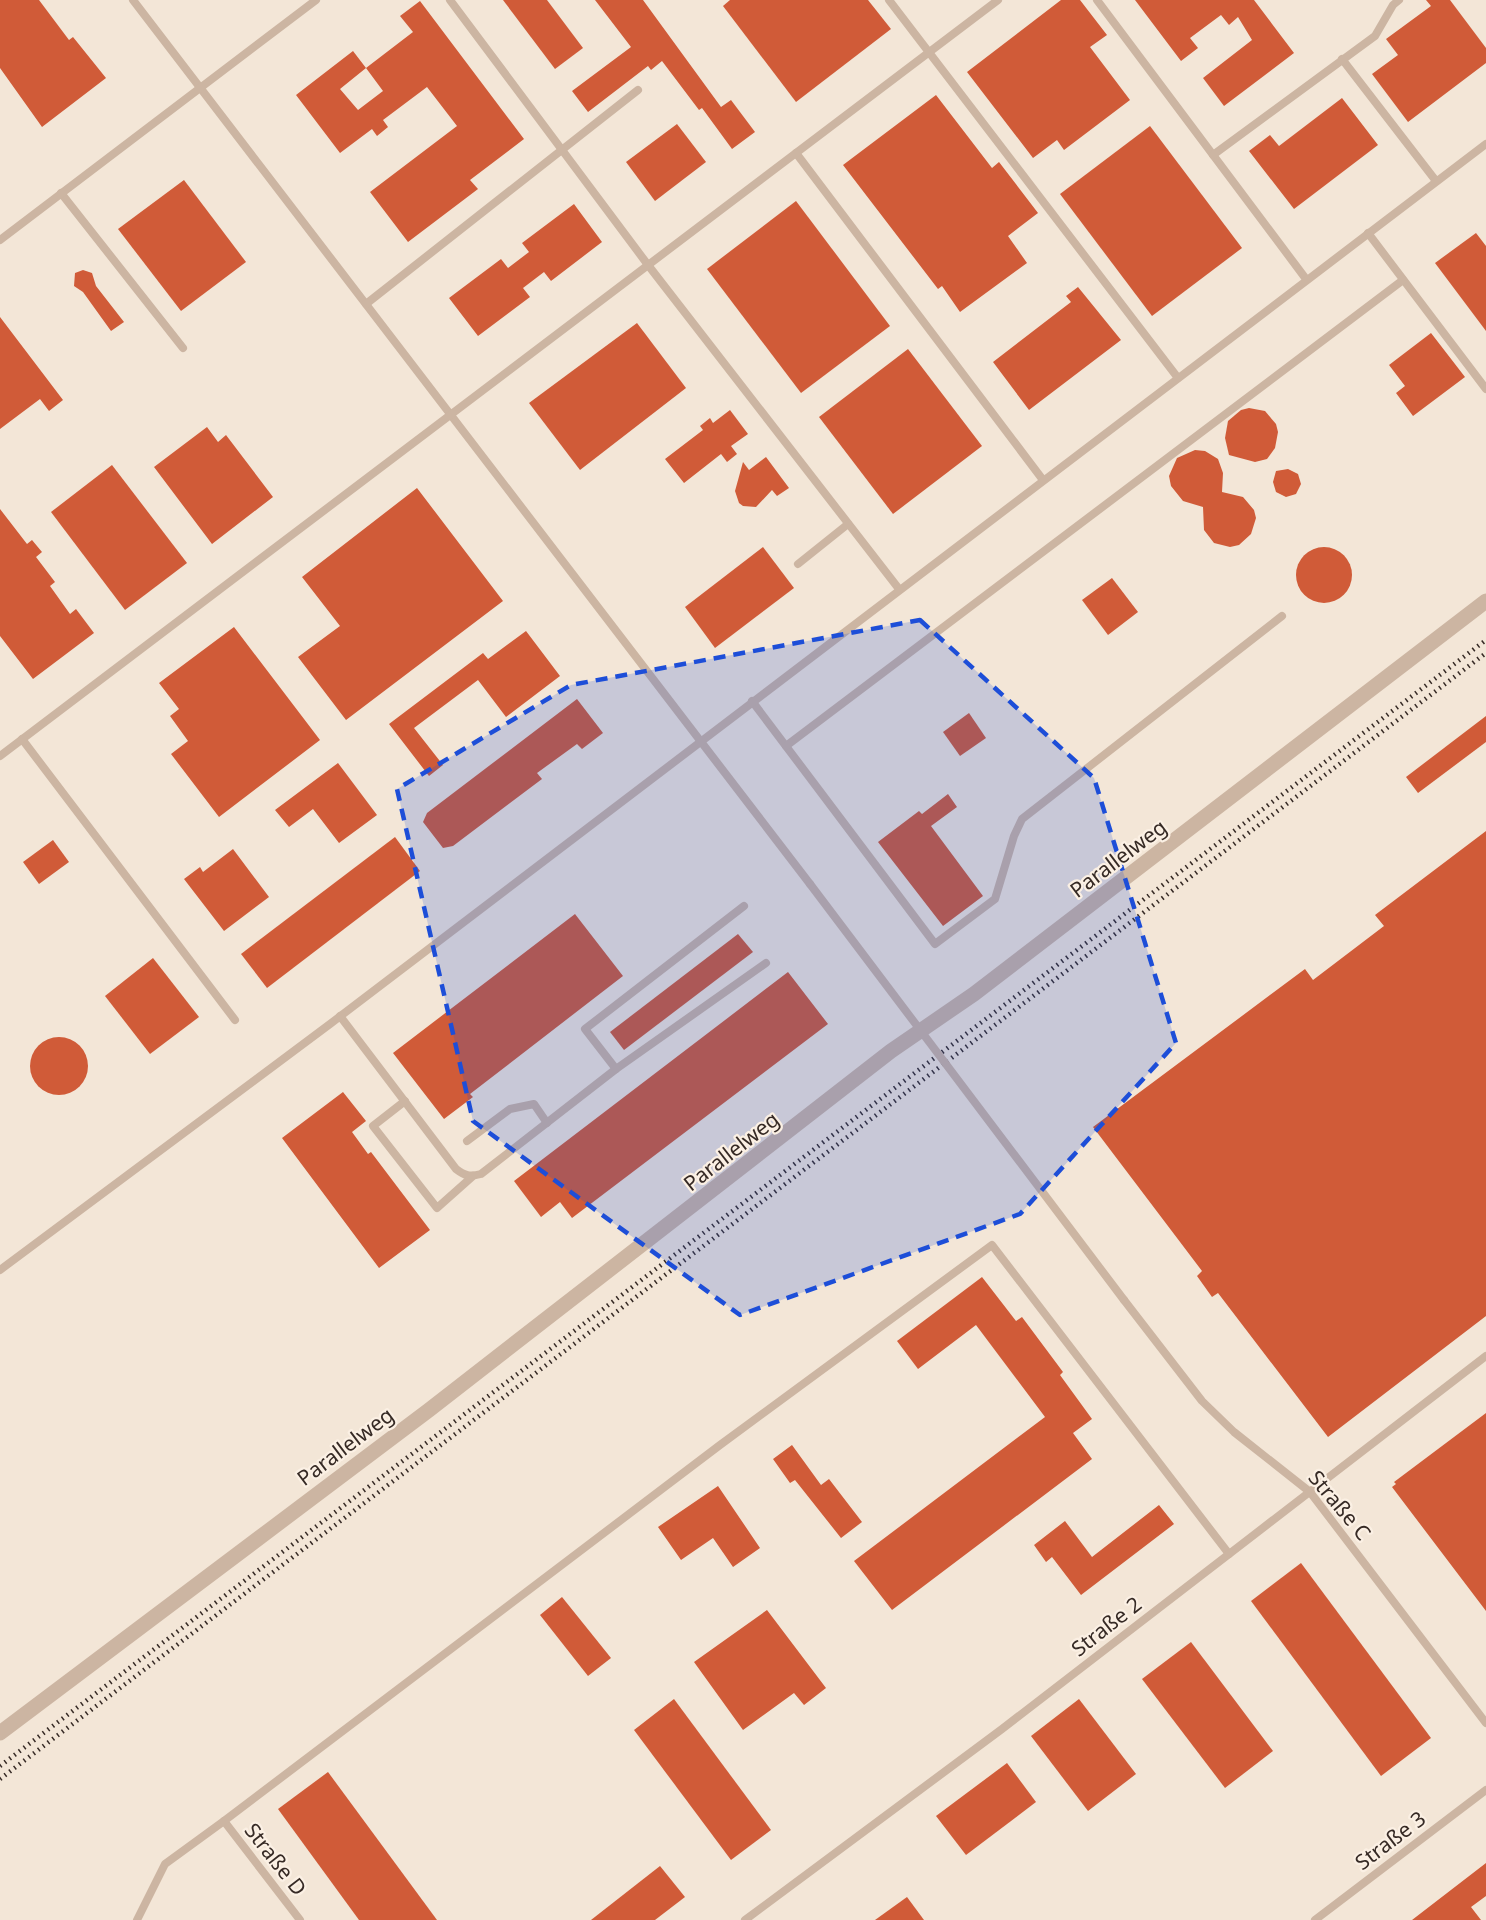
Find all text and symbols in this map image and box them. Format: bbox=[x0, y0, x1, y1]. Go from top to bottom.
street label: Parallelweg bbox=[1064, 813, 1172, 903]
street label: Parallelweg bbox=[678, 1105, 784, 1197]
street label: Parallelweg bbox=[291, 1401, 399, 1491]
street label: Straße C bbox=[1303, 1464, 1377, 1546]
street label: Straße 2 bbox=[1065, 1590, 1147, 1662]
street label: Straße 3 bbox=[1349, 1804, 1431, 1876]
street label: Straße D bbox=[239, 1817, 313, 1901]

